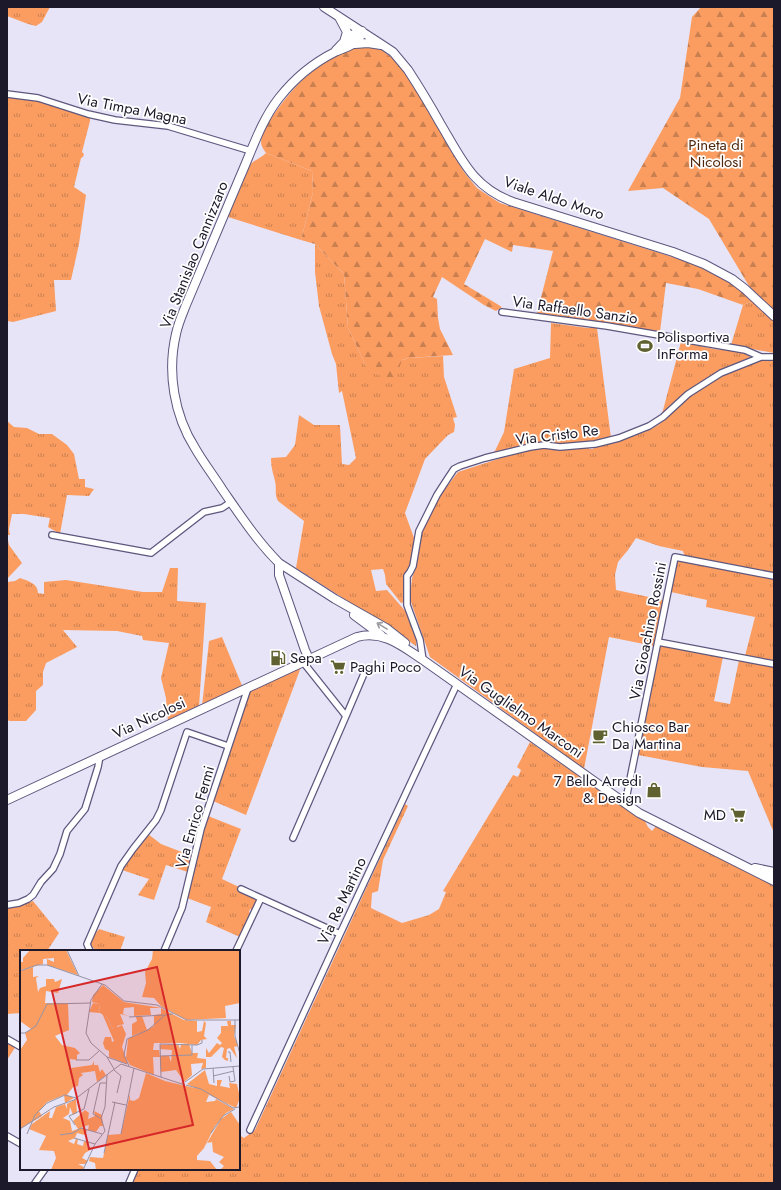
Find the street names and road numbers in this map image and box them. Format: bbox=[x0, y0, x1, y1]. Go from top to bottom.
street label: Via Timpa Magna bbox=[75, 88, 189, 130]
street label: Viale Aldo Moro bbox=[501, 171, 607, 225]
street label: Via Stanislao Cannizzaro bbox=[154, 178, 234, 332]
street label: Via Raffaello Sanzio bbox=[511, 290, 639, 330]
street label: Via Cristo Re bbox=[514, 419, 600, 451]
street label: Via Gioachino Rossini bbox=[624, 560, 672, 702]
street label: Via Guglielmo Marconi bbox=[454, 661, 588, 763]
street label: Via Nicolosi bbox=[109, 692, 189, 744]
street label: Via Enrico Fermi bbox=[170, 763, 220, 871]
street label: Via Re Martino bbox=[312, 854, 372, 948]

